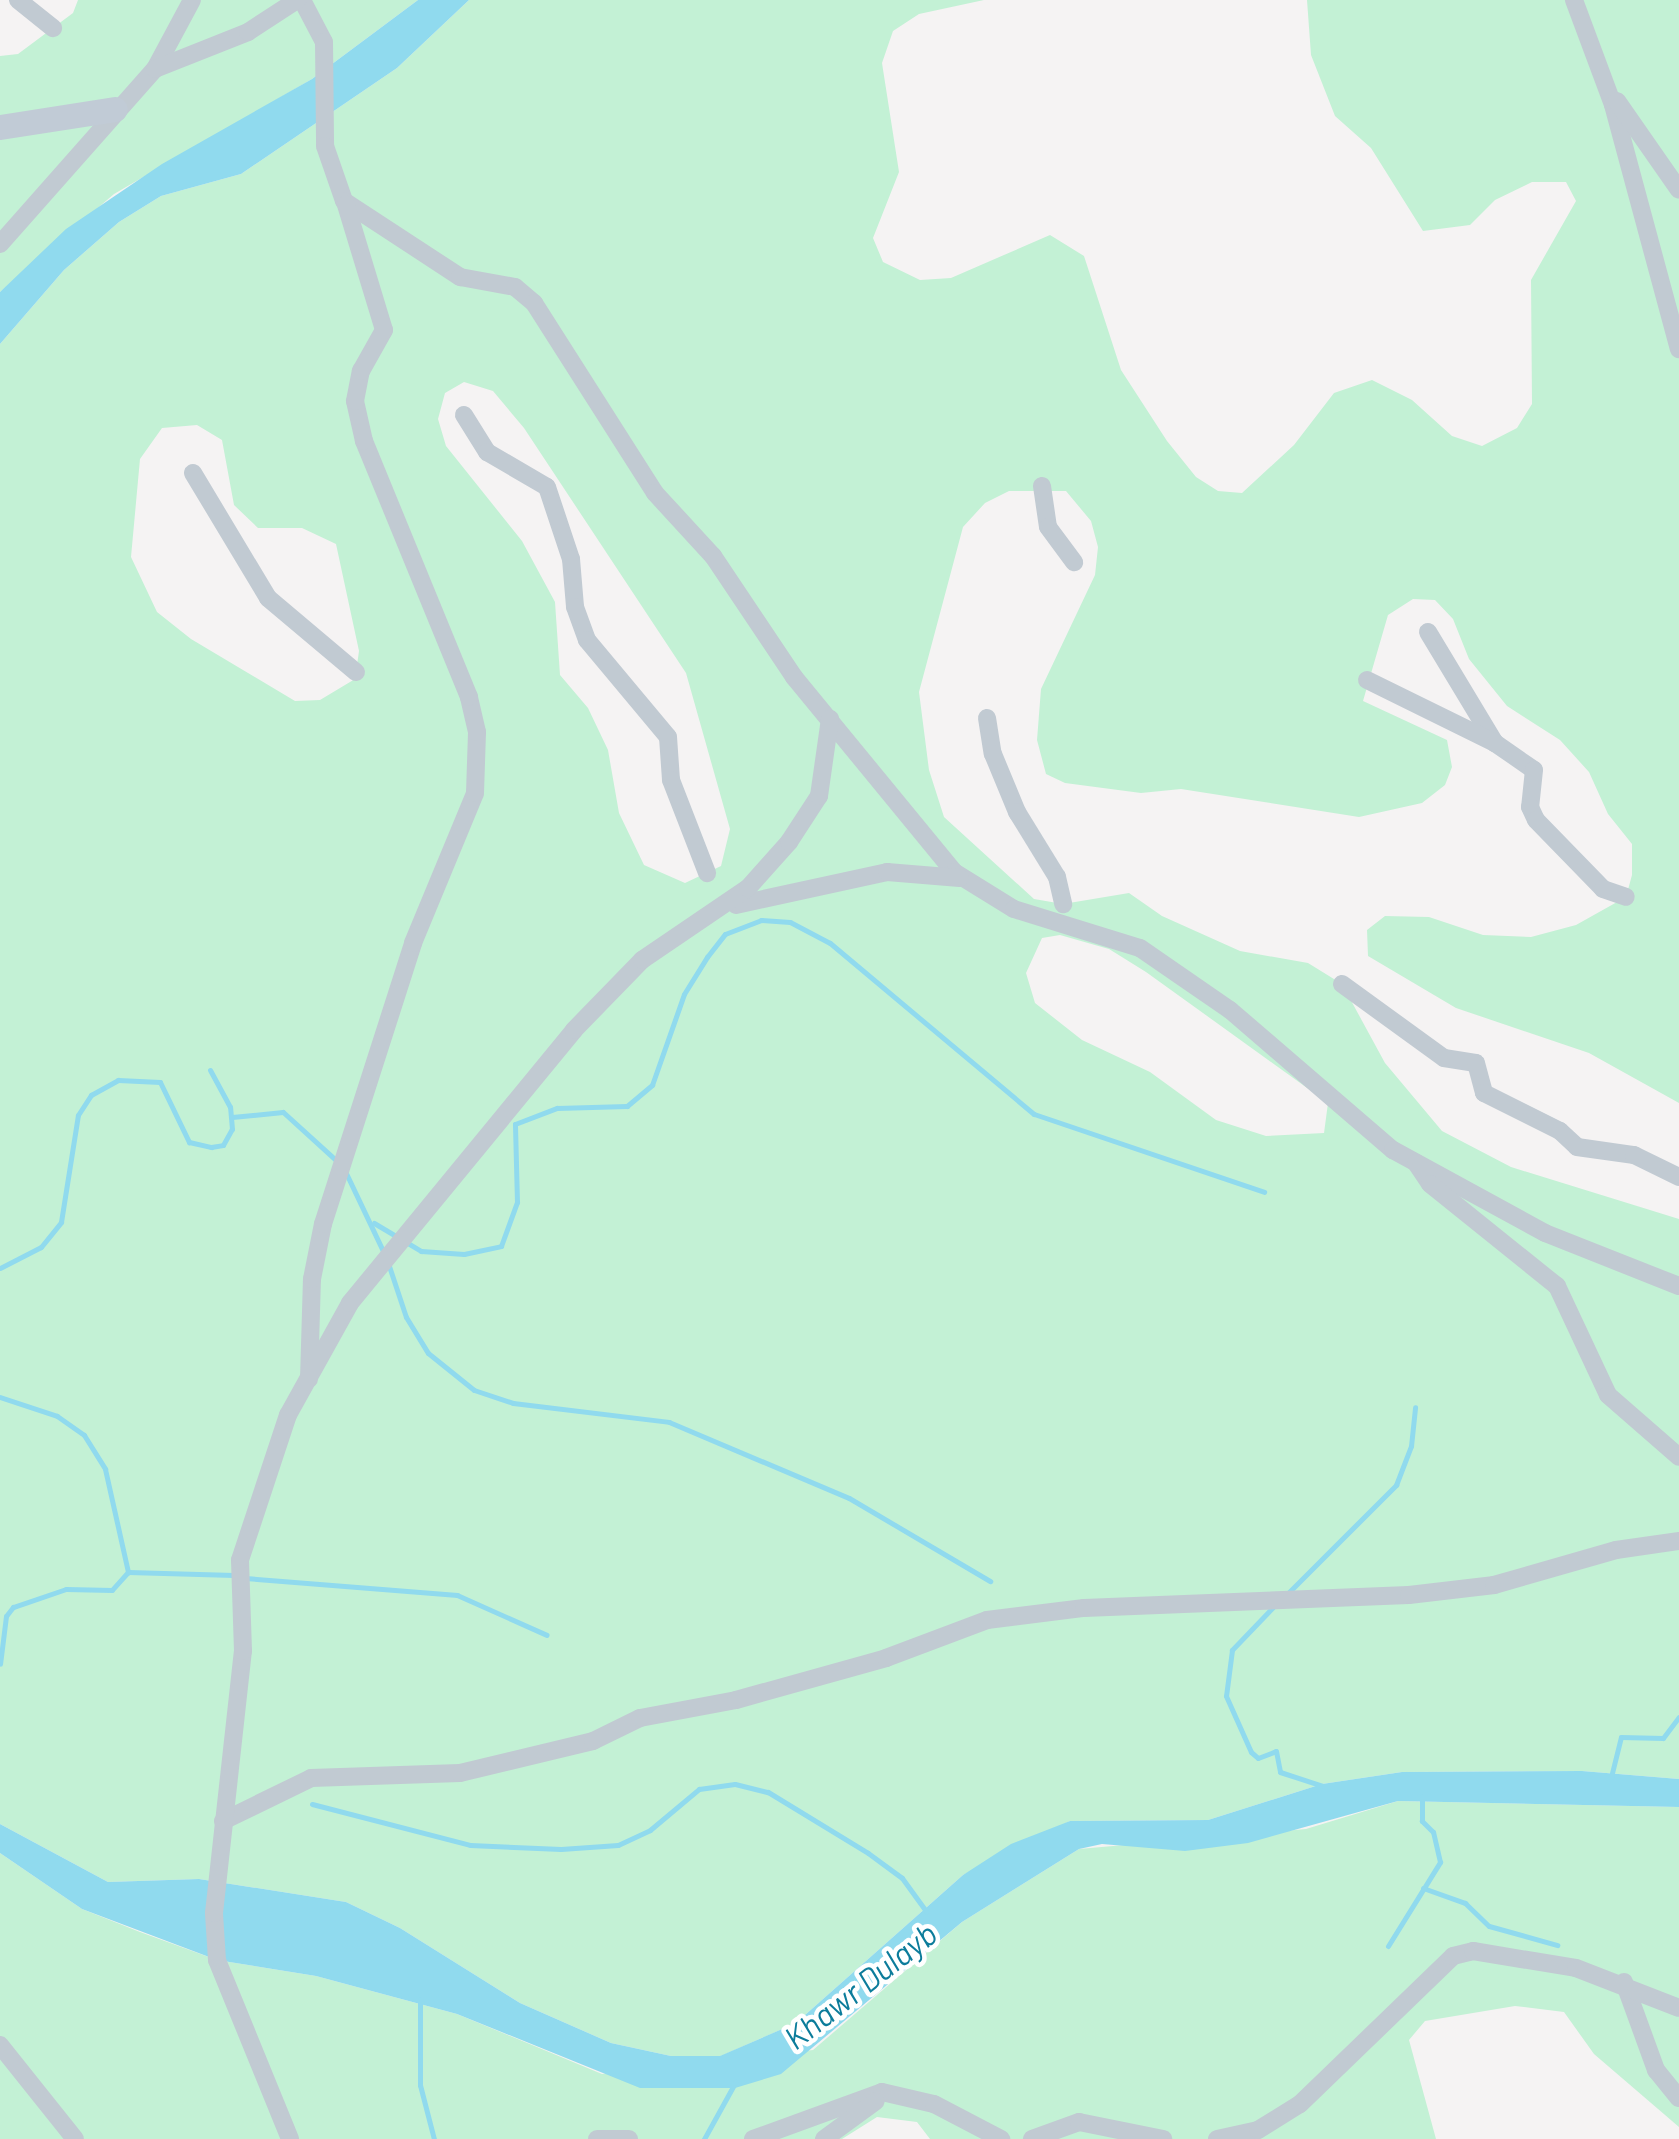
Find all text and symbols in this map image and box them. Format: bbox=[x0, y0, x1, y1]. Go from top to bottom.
water label: Khawr Dulayb bbox=[776, 1913, 944, 2057]

